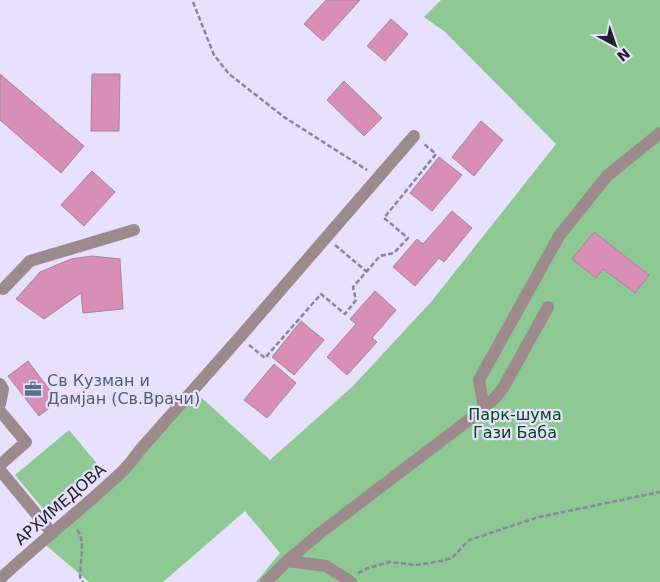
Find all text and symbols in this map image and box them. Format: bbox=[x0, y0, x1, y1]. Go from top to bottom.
north arrow bbox=[590, 20, 640, 70]
text: N bbox=[614, 45, 633, 65]
place label: Св Кузман и Дамјан (Св.Врачи) bbox=[47, 371, 200, 408]
office icon: Св Кузман и Дамјан (Св.Врачи) bbox=[23, 379, 43, 399]
park label: Парк-шума Гази Баба bbox=[468, 405, 562, 442]
street label: АРХИМЕДОВА bbox=[11, 460, 110, 549]

